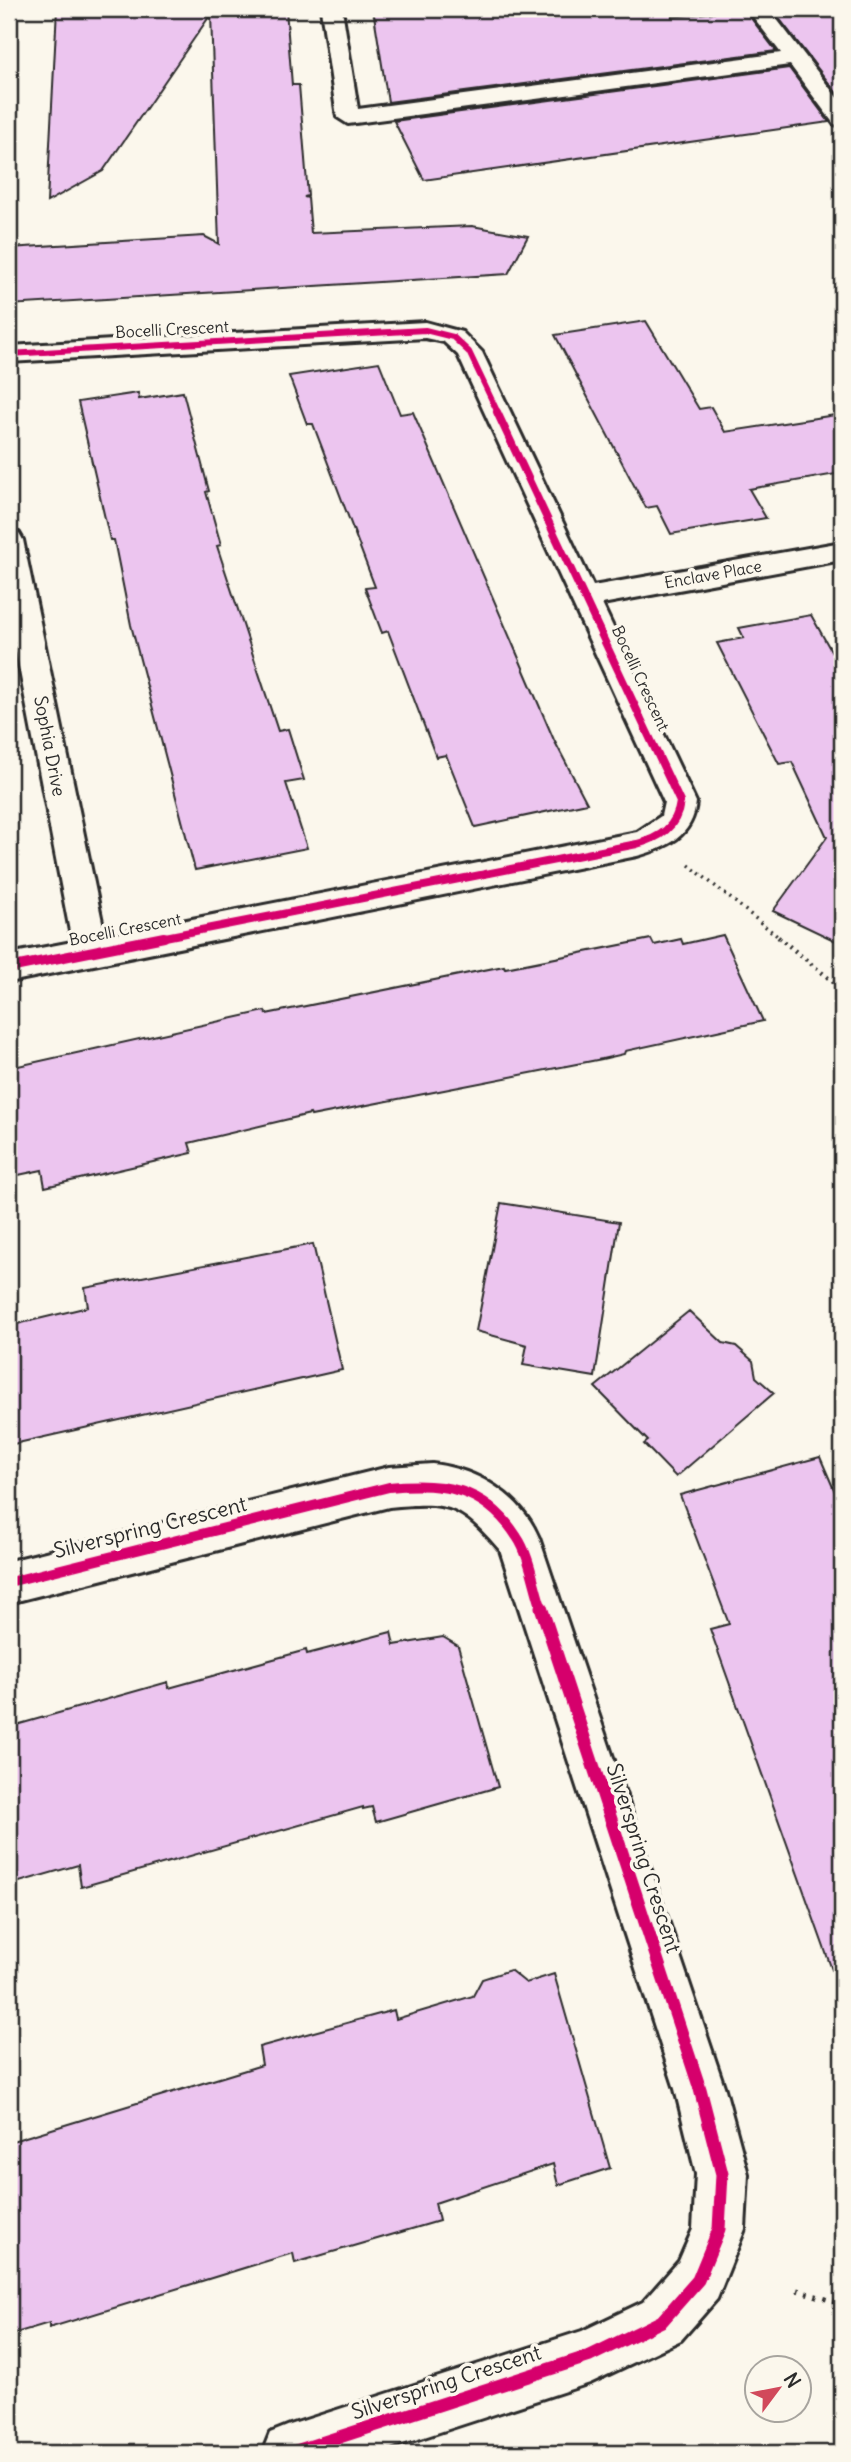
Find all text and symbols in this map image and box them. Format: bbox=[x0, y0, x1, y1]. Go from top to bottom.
street label: Bocelli Crescent bbox=[115, 316, 230, 342]
street label: Enclave Place bbox=[663, 556, 763, 592]
street label: Bocelli Crescent bbox=[608, 622, 674, 734]
street label: Sophia Drive bbox=[29, 694, 71, 798]
street label: Bocelli Crescent bbox=[67, 908, 183, 950]
street label: Silverspring Crescent bbox=[51, 1490, 249, 1564]
street label: Silverspring Crescent bbox=[601, 1760, 687, 1956]
street label: Silverspring Crescent bbox=[348, 2339, 544, 2425]
north arrow bbox=[742, 2354, 812, 2424]
text: N bbox=[779, 2368, 806, 2392]

